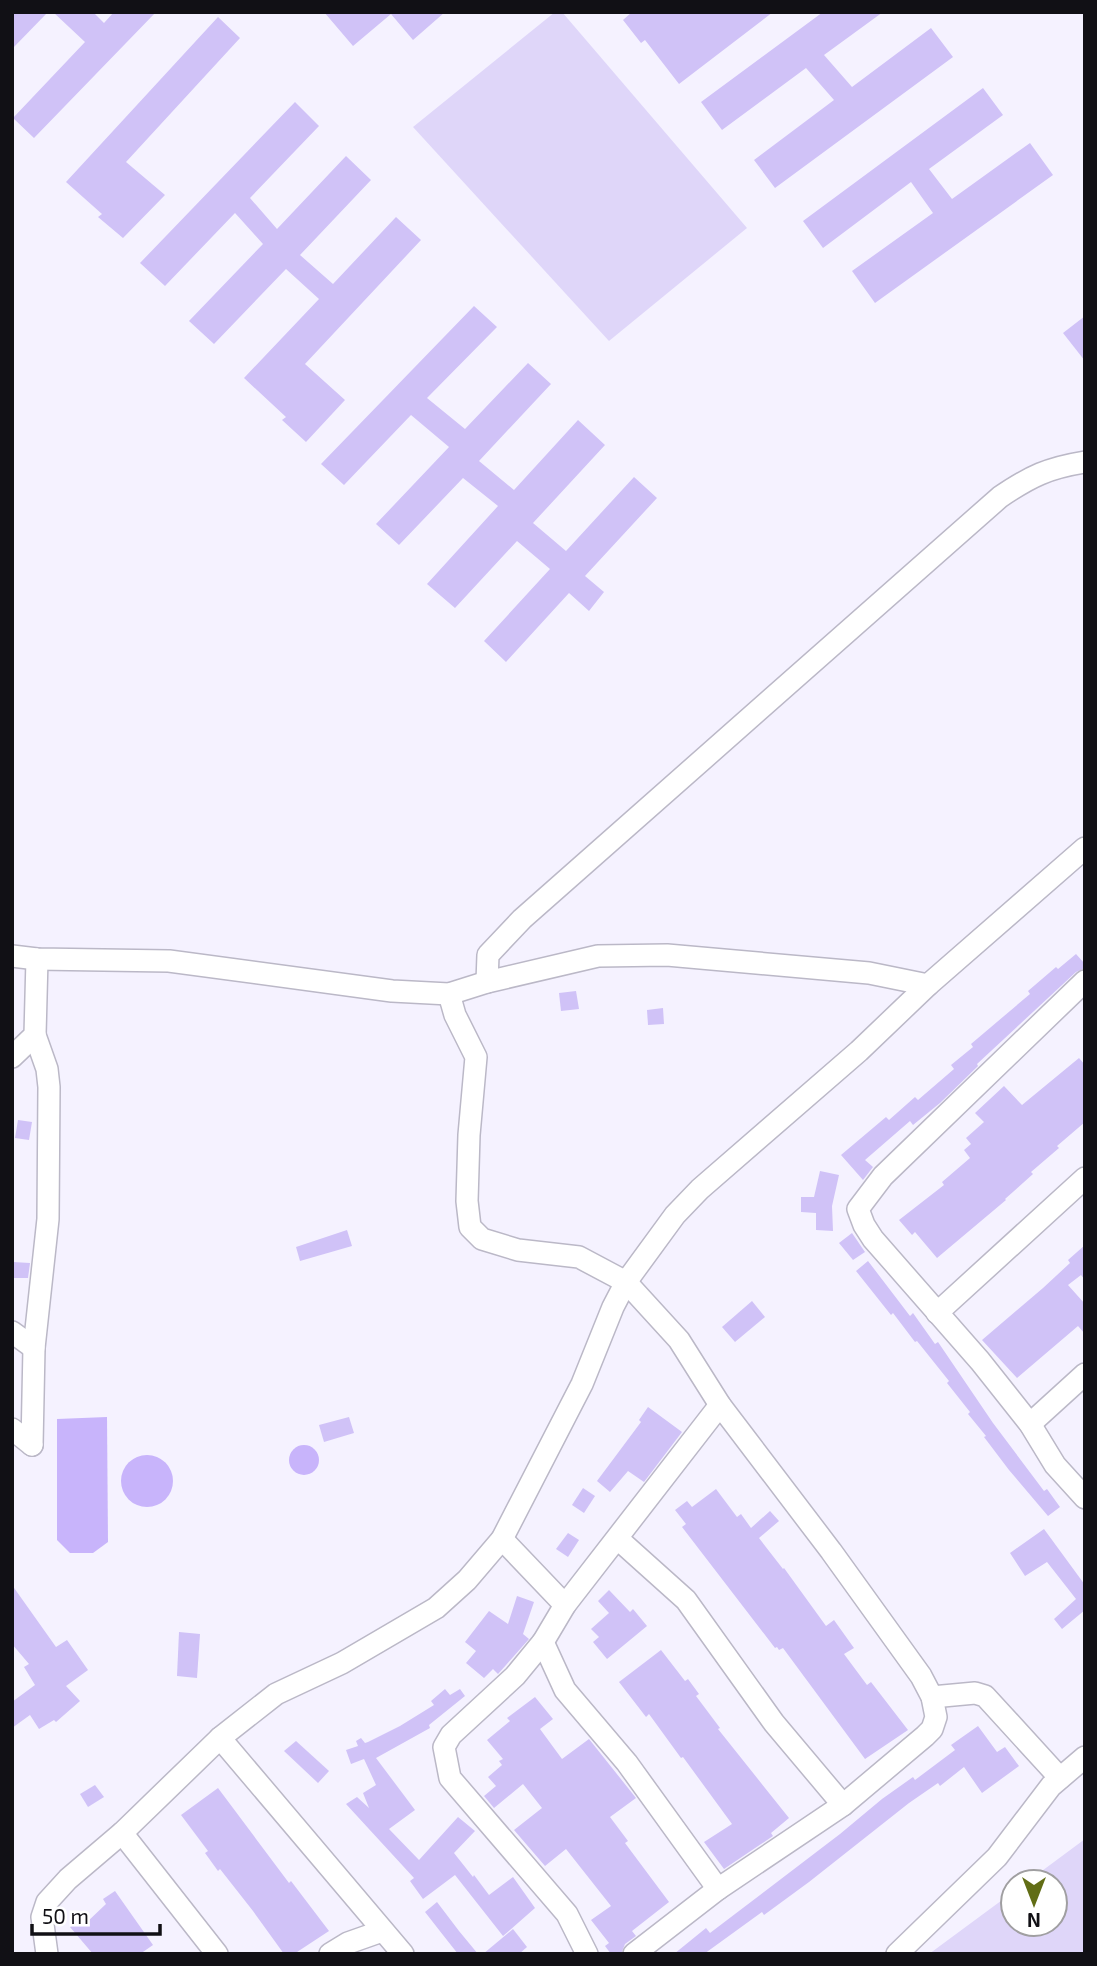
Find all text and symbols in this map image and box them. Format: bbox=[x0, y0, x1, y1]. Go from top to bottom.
north arrow bbox=[999, 1868, 1069, 1938]
scale bar bbox=[32, 1892, 159, 1936]
text: 50 m bbox=[42, 1903, 89, 1928]
text: N bbox=[1027, 1909, 1041, 1932]

